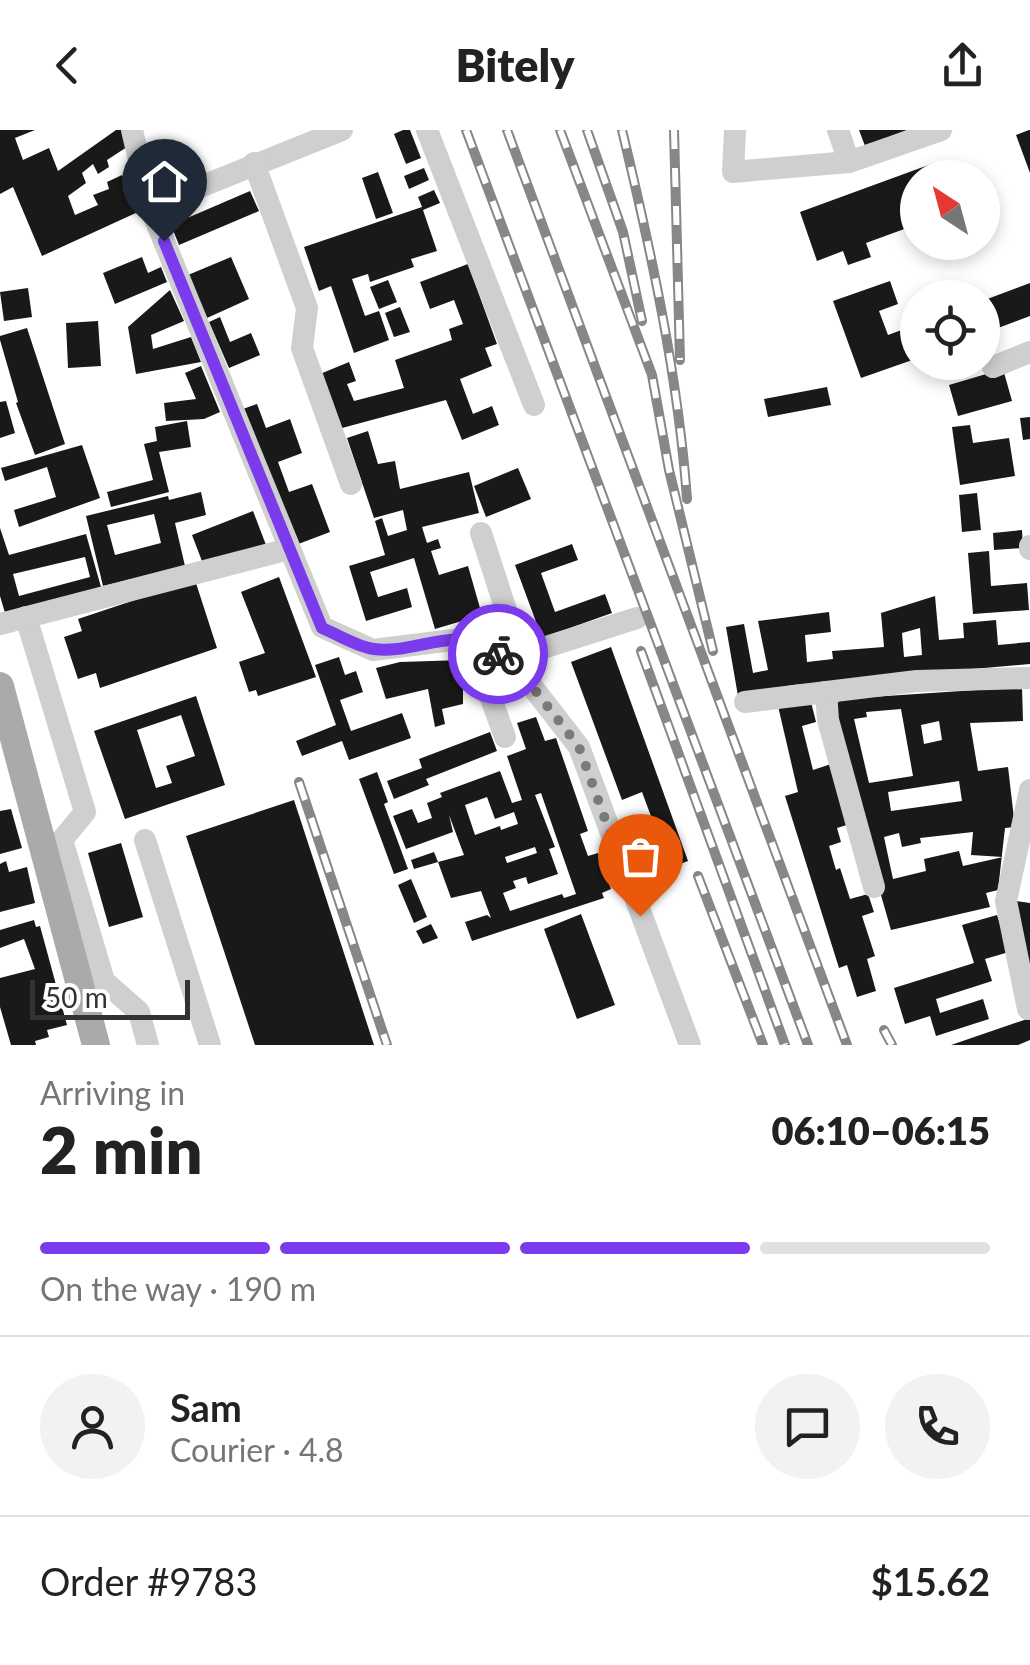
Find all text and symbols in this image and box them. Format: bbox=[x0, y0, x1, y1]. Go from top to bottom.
icon: back bbox=[40, 38, 95, 93]
text: Bitely bbox=[455, 38, 575, 92]
icon: share bbox=[935, 38, 990, 93]
pin bbox=[122, 139, 207, 242]
icon: home bbox=[137, 154, 192, 209]
north arrow bbox=[900, 160, 1000, 260]
map controls bbox=[900, 160, 1000, 380]
button: locate bbox=[900, 280, 1000, 380]
courier bbox=[448, 604, 548, 704]
icon: bike bbox=[471, 627, 526, 682]
pin bbox=[598, 814, 683, 917]
icon: bag bbox=[613, 829, 668, 884]
scale bar bbox=[30, 975, 190, 1020]
text: 50 m bbox=[45, 980, 108, 1014]
text: Arriving in bbox=[40, 1073, 185, 1112]
text: 06:10–06:15 bbox=[771, 1107, 990, 1153]
text: 2 min bbox=[40, 1110, 202, 1188]
text: On the way · 190 m bbox=[40, 1269, 316, 1308]
button: person bbox=[40, 1374, 145, 1479]
button: chat bbox=[755, 1374, 860, 1479]
button: phone bbox=[885, 1374, 990, 1479]
text: Sam bbox=[170, 1384, 242, 1430]
text: Courier · 4.8 bbox=[170, 1430, 344, 1469]
text: Order #9783 bbox=[40, 1558, 257, 1604]
text: $15.62 bbox=[871, 1558, 990, 1604]

